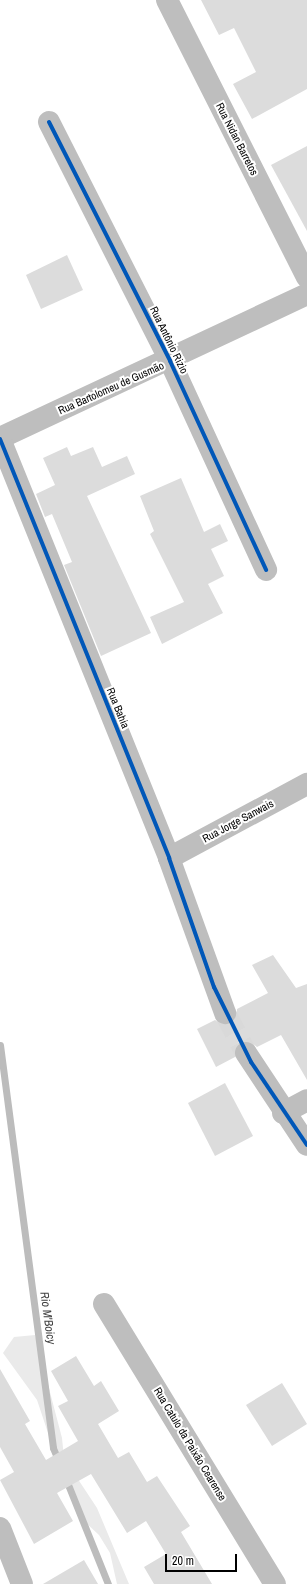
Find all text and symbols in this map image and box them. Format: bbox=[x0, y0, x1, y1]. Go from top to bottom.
street label: Rua Nidan Barretos bbox=[213, 100, 261, 178]
street label: Rua Antônio Rizio bbox=[147, 304, 191, 376]
street label: Rua Bartolomeu de Gusmão bbox=[56, 359, 166, 417]
street label: Rua Bahia bbox=[104, 686, 132, 730]
street label: Rua Jorge Sanwais bbox=[200, 797, 276, 845]
water label: Rio M'Boicy bbox=[36, 1291, 58, 1345]
street label: Rua Catulo da Paixão Cearense bbox=[151, 1385, 229, 1503]
scale bar bbox=[167, 1546, 239, 1572]
text: 20 m bbox=[172, 1553, 194, 1569]

